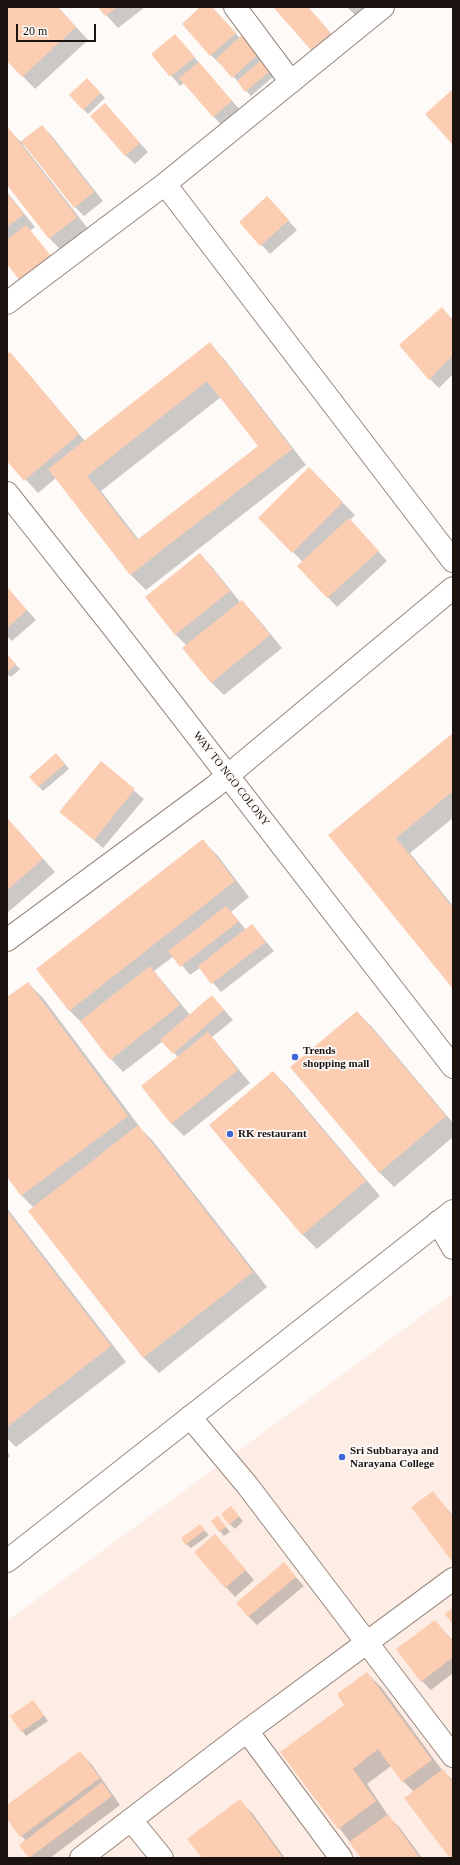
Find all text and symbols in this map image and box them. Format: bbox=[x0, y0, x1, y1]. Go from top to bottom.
scale bar bbox=[18, 16, 98, 42]
text: 20 m bbox=[23, 24, 47, 38]
street label: WAY TO NGO COLONY bbox=[190, 729, 272, 829]
place label: Trends shopping mall bbox=[303, 1044, 369, 1070]
marker: Trends shopping mall bbox=[290, 1052, 300, 1062]
place label: RK restaurant bbox=[238, 1127, 307, 1141]
marker: RK restaurant bbox=[225, 1129, 235, 1139]
place label: Sri Subbaraya and Narayana College bbox=[350, 1444, 439, 1470]
marker: Sri Subbaraya and Narayana College bbox=[337, 1452, 347, 1462]

